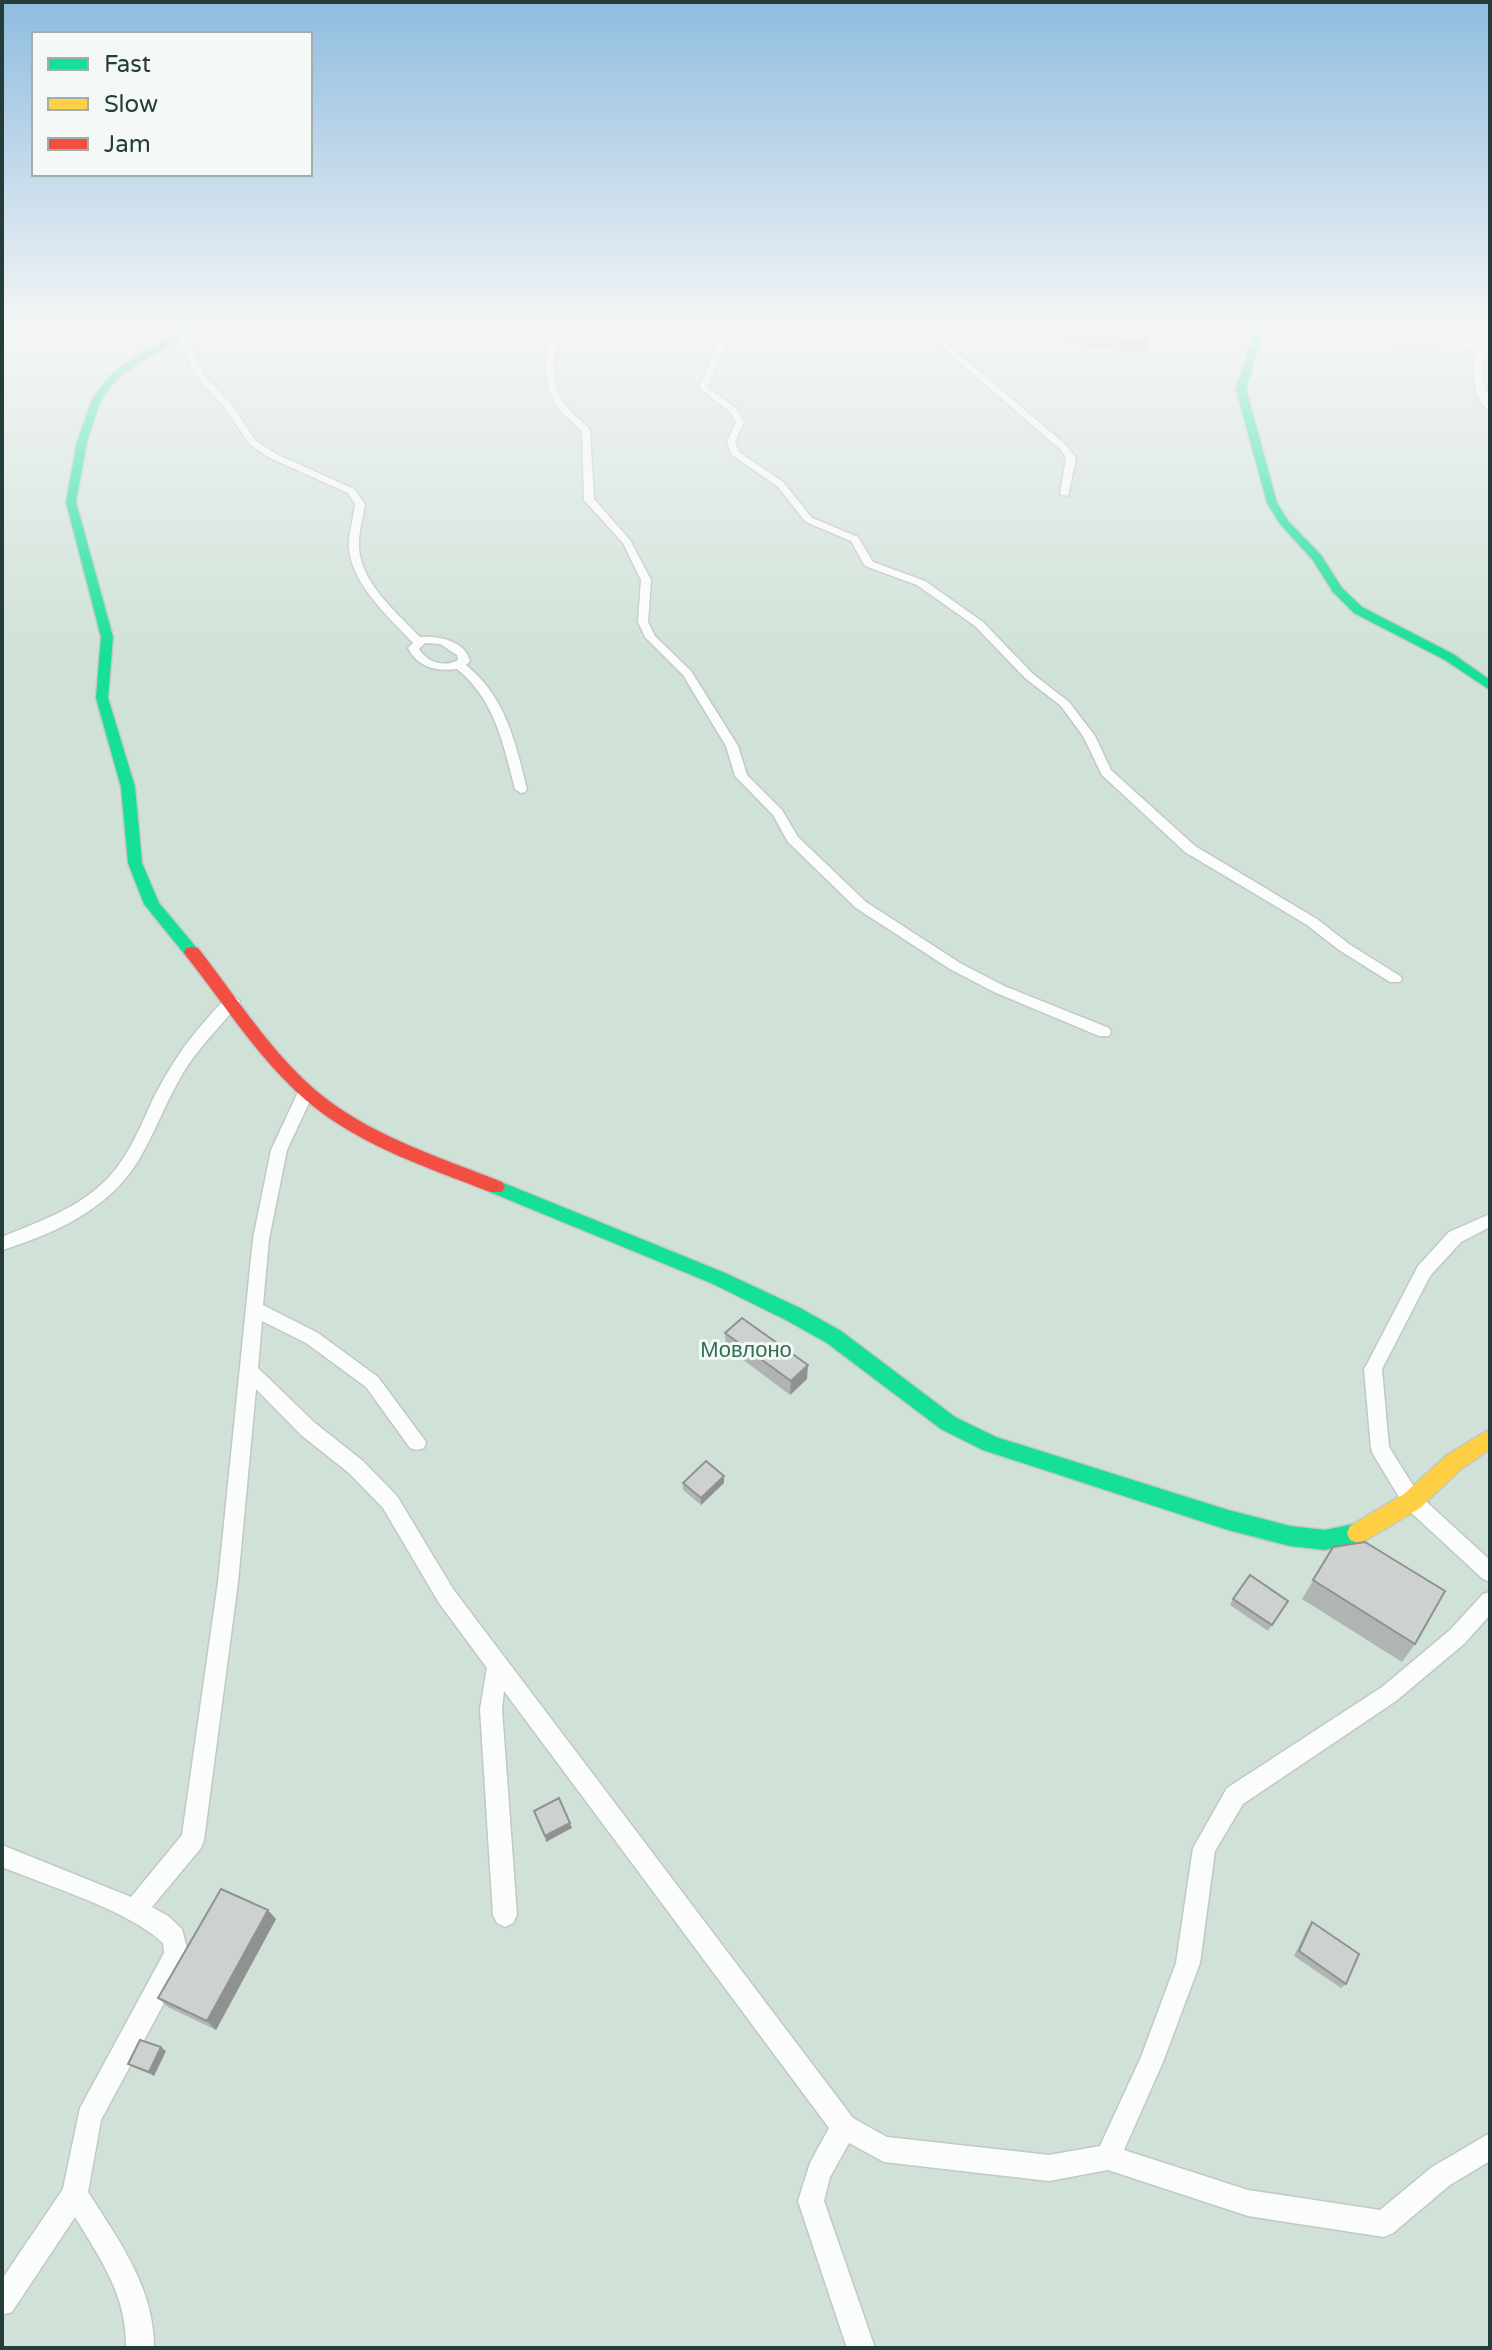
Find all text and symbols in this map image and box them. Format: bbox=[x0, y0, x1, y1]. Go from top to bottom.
legend bbox=[32, 32, 312, 176]
text: Fast bbox=[104, 50, 151, 79]
text: Slow bbox=[104, 90, 158, 119]
text: Jam bbox=[104, 130, 151, 159]
park label: Мовлоно bbox=[700, 1337, 792, 1363]

